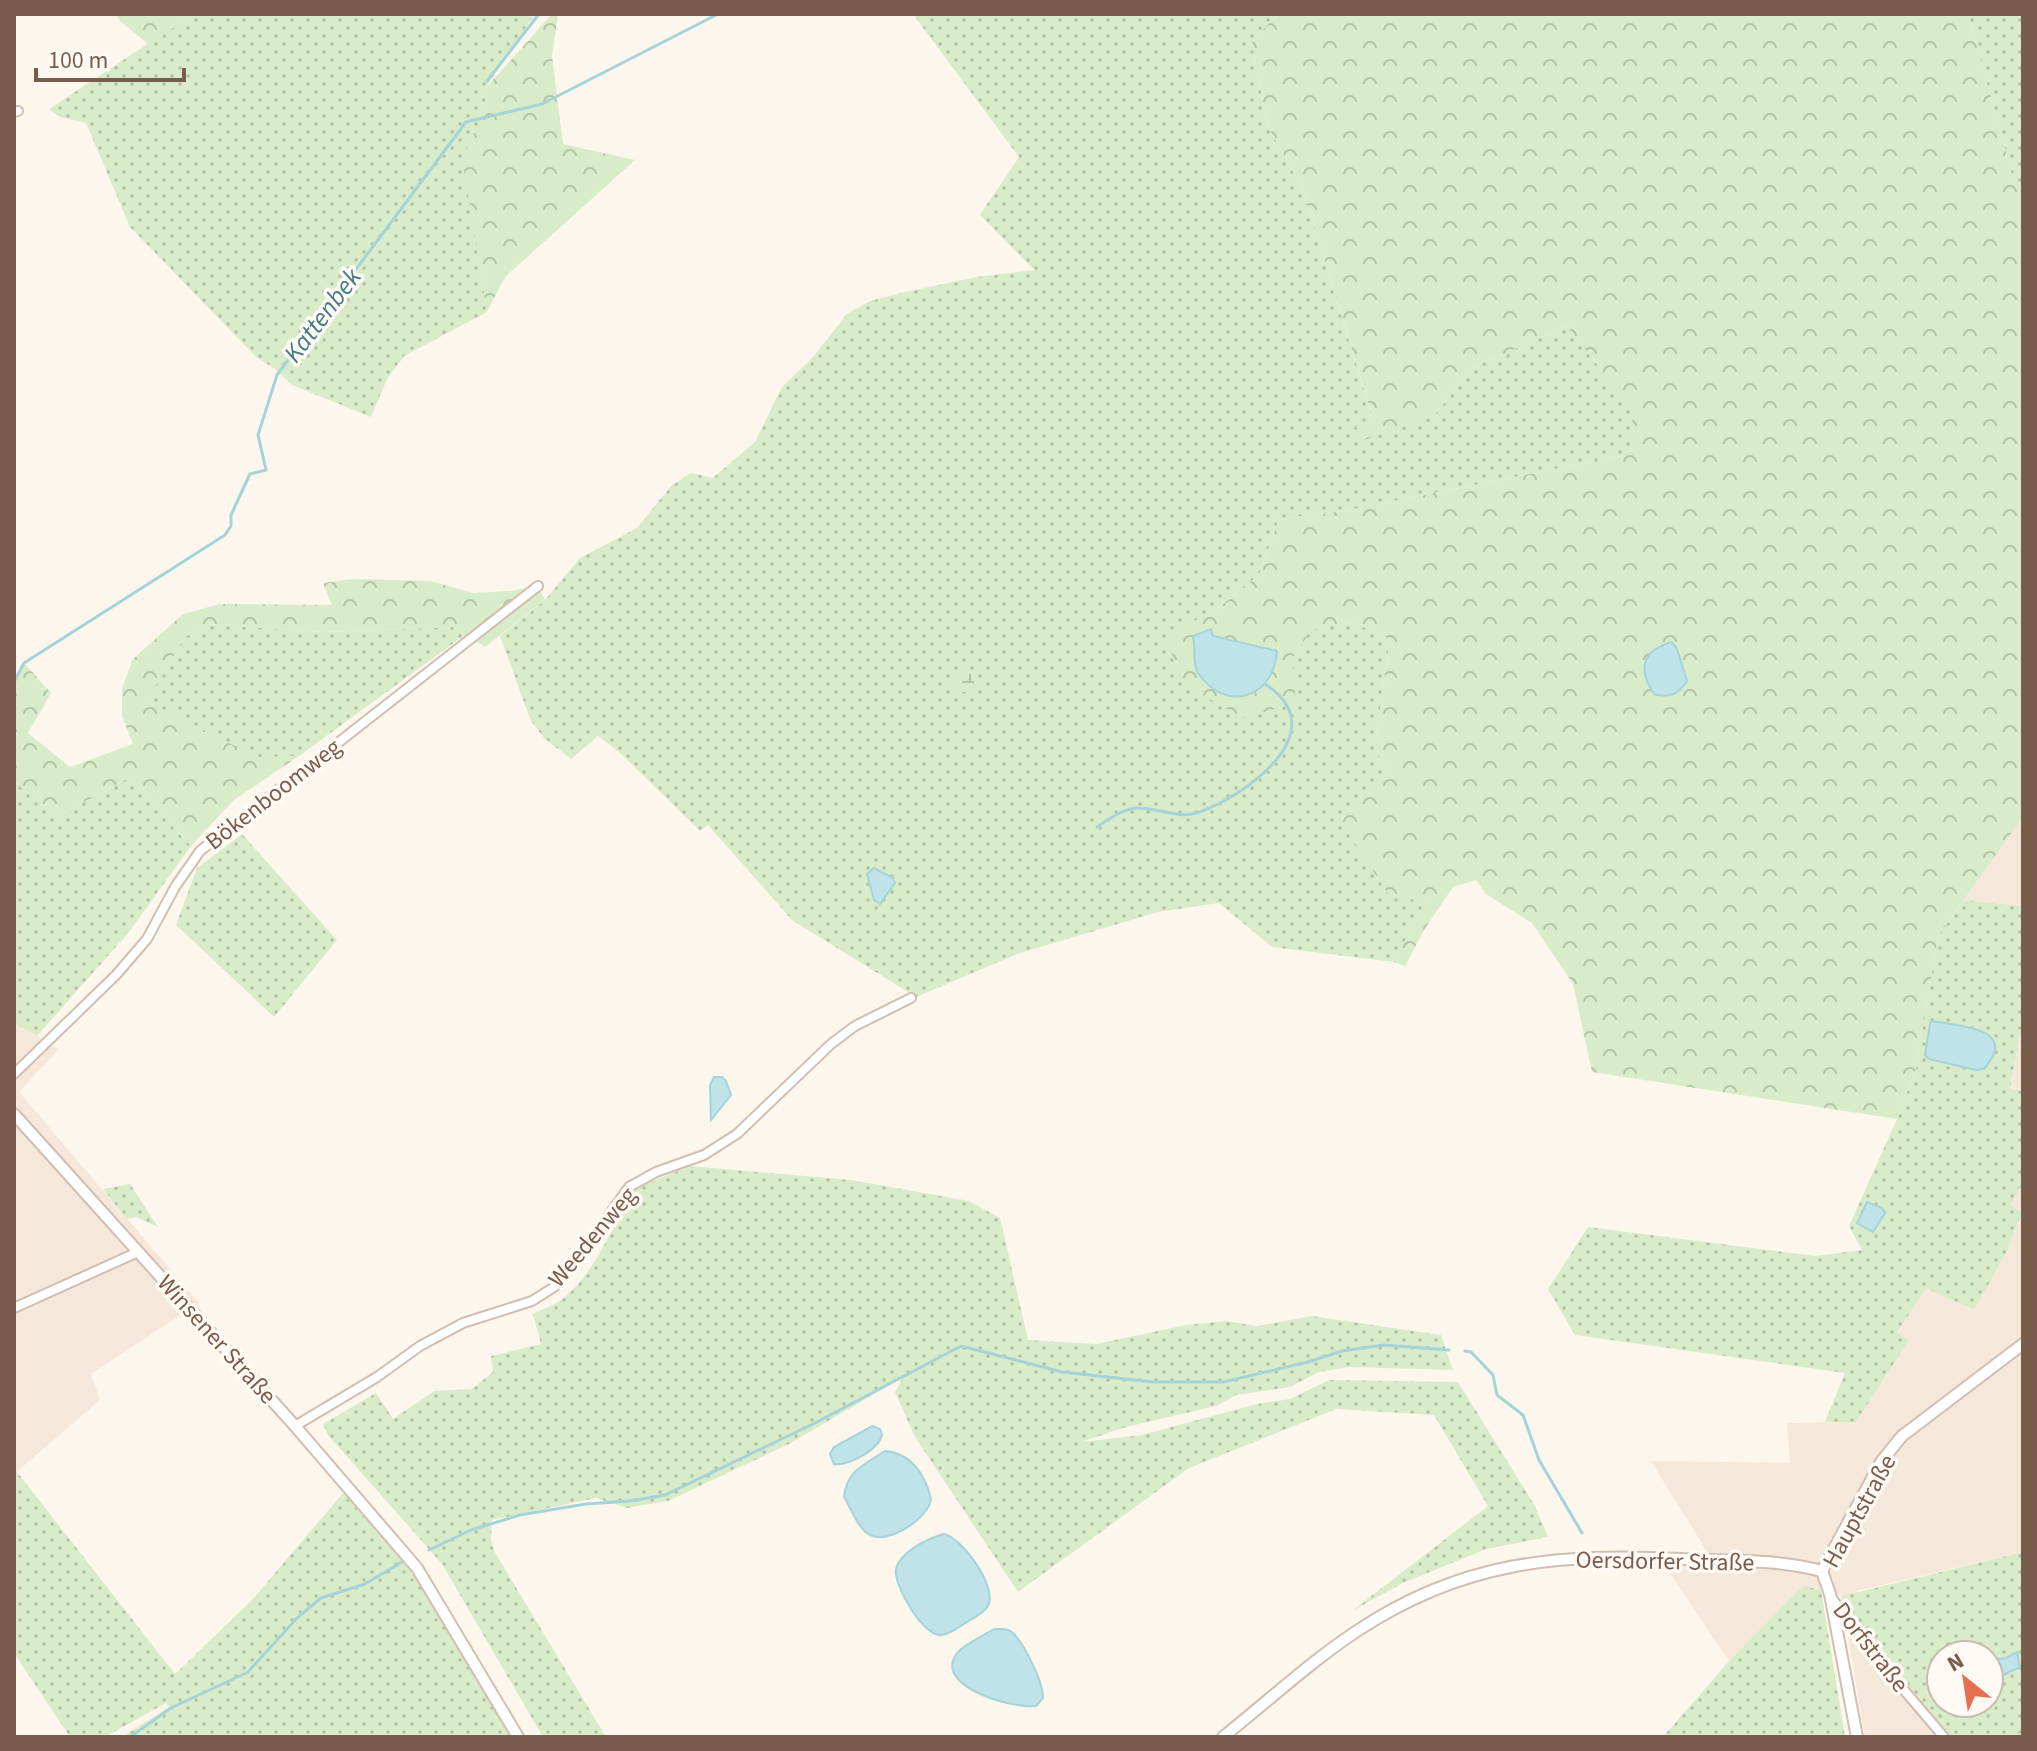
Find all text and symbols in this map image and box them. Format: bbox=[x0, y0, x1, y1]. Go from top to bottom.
scale bar bbox=[36, 32, 184, 82]
text: 100 m bbox=[48, 43, 108, 78]
water label: Kattenbek bbox=[275, 260, 371, 370]
street label: Bökenboomweg bbox=[198, 730, 349, 859]
street label: Weedenweg bbox=[540, 1179, 645, 1295]
street label: Winsener Straße bbox=[149, 1267, 284, 1412]
street label: Hauptstraße bbox=[1814, 1448, 1905, 1574]
street label: Oersdorfer Straße bbox=[1575, 1542, 1755, 1581]
street label: Dorfstraße bbox=[1824, 1595, 1917, 1700]
north arrow bbox=[1925, 1639, 2005, 1719]
text: N bbox=[1941, 1645, 1970, 1680]

